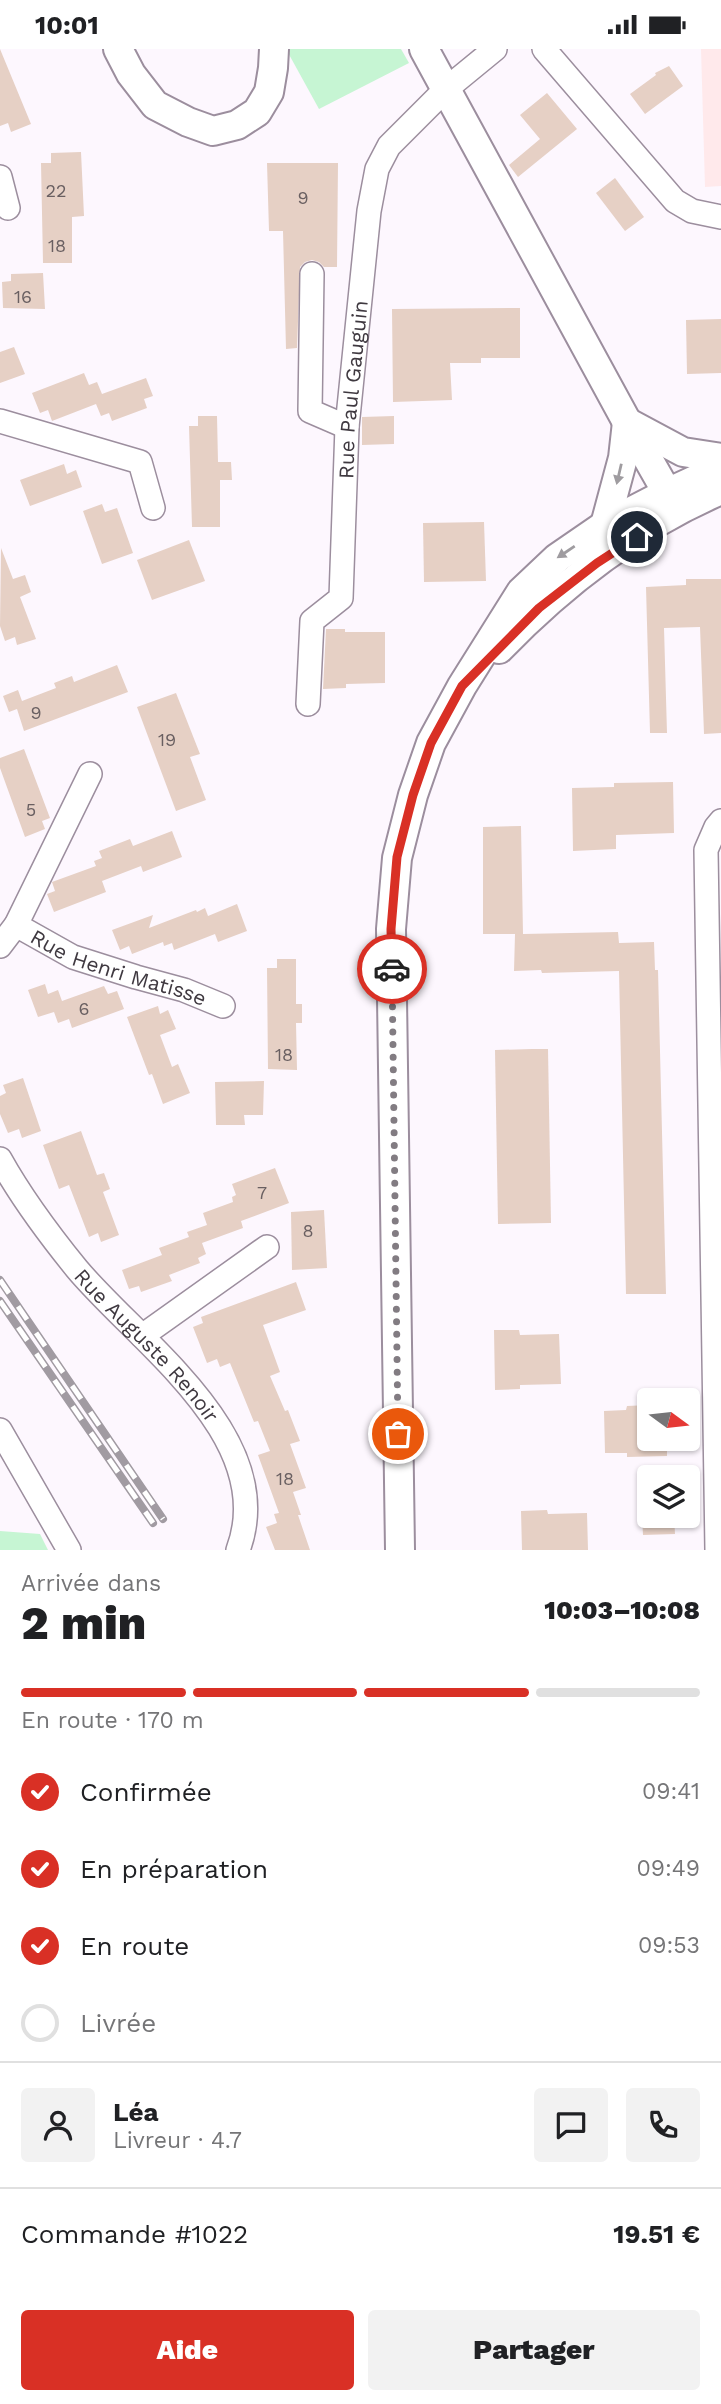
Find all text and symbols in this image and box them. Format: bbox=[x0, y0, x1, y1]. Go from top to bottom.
text: 10:01 bbox=[35, 10, 99, 40]
house number: 22 bbox=[46, 180, 67, 201]
house number: 9 bbox=[297, 187, 309, 208]
house number: 18 bbox=[48, 235, 66, 256]
house number: 16 bbox=[14, 286, 32, 307]
street label: Rue Paul Gauguin bbox=[333, 299, 372, 479]
one-way arrow bbox=[613, 463, 624, 485]
pin bbox=[607, 507, 667, 567]
icon: home bbox=[618, 518, 656, 556]
one-way arrow bbox=[557, 545, 575, 559]
house number: 9 bbox=[30, 702, 42, 723]
house number: 19 bbox=[158, 729, 176, 750]
house number: 5 bbox=[26, 799, 36, 820]
street label: Rue Henri Matisse bbox=[27, 923, 211, 1011]
courier bbox=[357, 934, 427, 1004]
icon: car bbox=[373, 950, 411, 988]
house number: 6 bbox=[79, 998, 89, 1019]
house number: 18 bbox=[275, 1044, 293, 1065]
house number: 7 bbox=[257, 1182, 267, 1203]
house number: 8 bbox=[302, 1220, 314, 1241]
street label: Rue Auguste Renoir bbox=[70, 1263, 225, 1427]
north arrow bbox=[637, 1388, 700, 1451]
map controls bbox=[637, 1388, 700, 1528]
pin bbox=[368, 1404, 428, 1464]
icon: bag bbox=[379, 1415, 417, 1453]
button: layers bbox=[637, 1465, 700, 1528]
house number: 18 bbox=[276, 1468, 294, 1489]
text: Arrivée dans bbox=[21, 1570, 161, 1597]
text: 10:03–10:08 bbox=[544, 1595, 700, 1625]
text: 2 min bbox=[21, 1596, 146, 1650]
text: En route · 170 m bbox=[21, 1707, 204, 1734]
icon: check bbox=[21, 1773, 59, 1811]
text: Confirmée bbox=[80, 1777, 212, 1807]
text: 09:41 bbox=[642, 1778, 700, 1805]
icon: check bbox=[21, 1850, 59, 1888]
text: En préparation bbox=[80, 1854, 268, 1884]
text: 09:49 bbox=[636, 1855, 700, 1882]
icon: check bbox=[21, 1927, 59, 1965]
text: En route bbox=[80, 1931, 189, 1961]
text: 09:53 bbox=[638, 1932, 700, 1959]
text: Livrée bbox=[80, 2008, 156, 2038]
button: person bbox=[21, 2088, 95, 2162]
button: chat bbox=[534, 2088, 608, 2162]
button: phone bbox=[626, 2088, 700, 2162]
text: Léa bbox=[113, 2097, 159, 2127]
text: Livreur · 4.7 bbox=[113, 2127, 242, 2154]
text: Commande #1022 bbox=[21, 2219, 248, 2249]
text: 19.51 € bbox=[613, 2219, 700, 2249]
button: Aide bbox=[21, 2310, 354, 2390]
button: Partager bbox=[368, 2310, 700, 2390]

